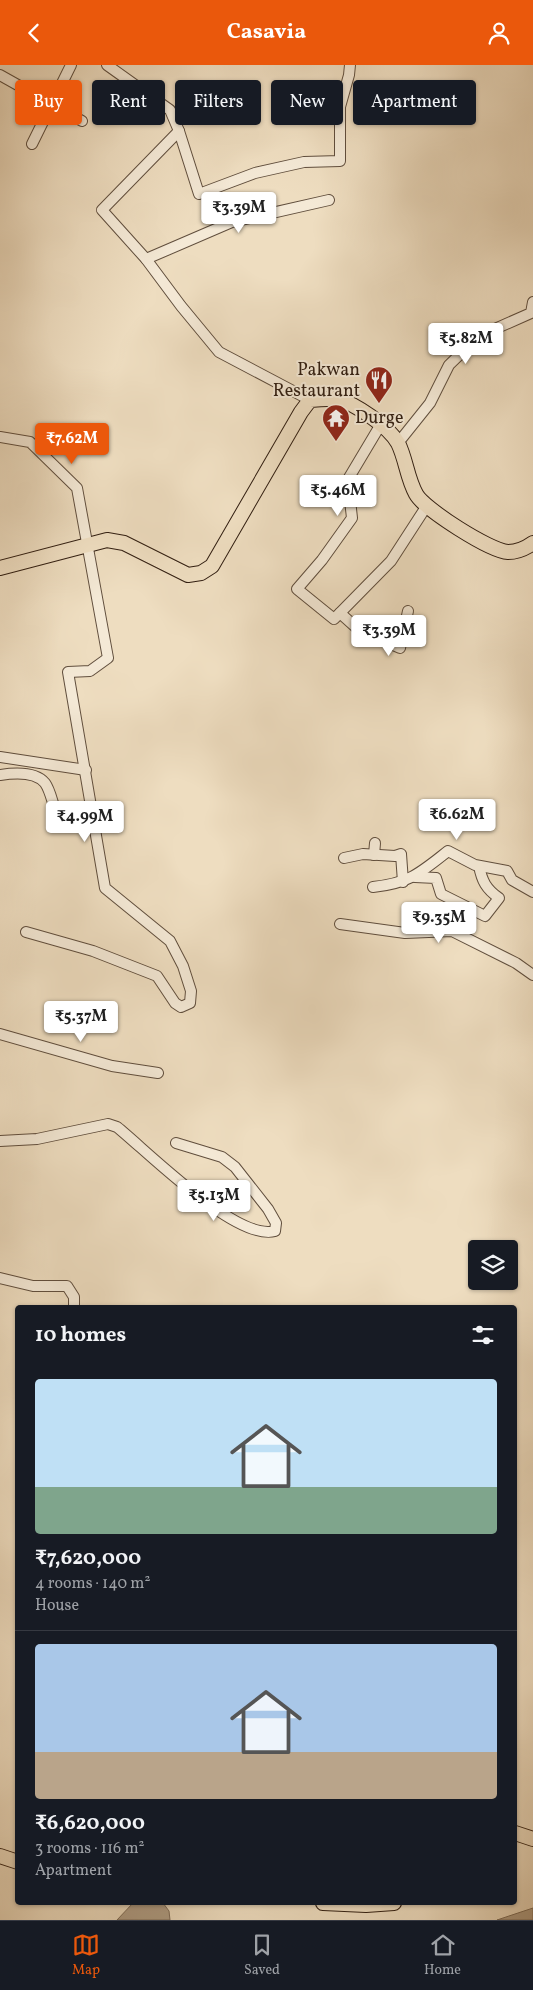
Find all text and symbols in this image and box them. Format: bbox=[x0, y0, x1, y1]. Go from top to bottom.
text: Casavia bbox=[227, 17, 306, 48]
icon: back bbox=[20, 19, 48, 47]
icon: person bbox=[485, 19, 513, 47]
chip: Buy bbox=[15, 80, 82, 125]
chip: Rent bbox=[92, 80, 165, 125]
chip: Filters bbox=[175, 80, 261, 125]
chip: New bbox=[271, 80, 343, 125]
chip: Apartment bbox=[353, 80, 476, 125]
pin: ₹3.39M bbox=[198, 191, 280, 234]
text: ₹3.39M bbox=[212, 197, 266, 219]
pin: ₹5.82M bbox=[425, 323, 507, 365]
text: ₹5.82M bbox=[439, 328, 493, 350]
place label: Pakwan Restaurant bbox=[273, 358, 360, 404]
restaurant icon: Pakwan Restaurant bbox=[364, 365, 394, 404]
temple icon: Durge bbox=[321, 403, 351, 442]
place label: Durge bbox=[355, 406, 404, 431]
pin: ₹7.62M bbox=[31, 423, 113, 465]
text: ₹7.62M bbox=[46, 428, 98, 450]
pin: ₹5.46M bbox=[297, 475, 379, 517]
text: ₹5.46M bbox=[311, 480, 365, 502]
pin: ₹3.39M bbox=[348, 615, 430, 657]
text: ₹3.39M bbox=[362, 620, 416, 642]
pin: ₹6.62M bbox=[416, 799, 498, 841]
pin: ₹4.99M bbox=[44, 801, 126, 843]
text: ₹6.62M bbox=[430, 804, 484, 826]
text: ₹4.99M bbox=[57, 806, 113, 828]
pin: ₹9.35M bbox=[398, 901, 480, 944]
text: ₹9.35M bbox=[412, 907, 466, 929]
pin: ₹5.37M bbox=[40, 1001, 122, 1043]
text: ₹5.37M bbox=[55, 1006, 107, 1028]
pin: ₹5.13M bbox=[173, 1179, 255, 1222]
text: ₹5.13M bbox=[188, 1185, 240, 1207]
map controls bbox=[468, 1240, 518, 1290]
button: layers bbox=[468, 1240, 518, 1290]
text: 10 homes bbox=[35, 1321, 126, 1350]
icon: filters bbox=[469, 1321, 497, 1349]
icon: home bbox=[221, 1411, 311, 1501]
text: ₹7,620,000 bbox=[35, 1544, 141, 1573]
text: 4 rooms · 140 m² bbox=[35, 1573, 150, 1595]
text: House bbox=[35, 1595, 79, 1617]
icon: home bbox=[221, 1677, 311, 1767]
text: ₹6,620,000 bbox=[35, 1809, 145, 1838]
text: 3 rooms · 116 m² bbox=[35, 1838, 144, 1860]
text: Apartment bbox=[35, 1860, 112, 1882]
tab: Map bbox=[72, 1931, 100, 1980]
tab: Saved bbox=[244, 1931, 280, 1980]
tab: Home bbox=[424, 1931, 461, 1980]

